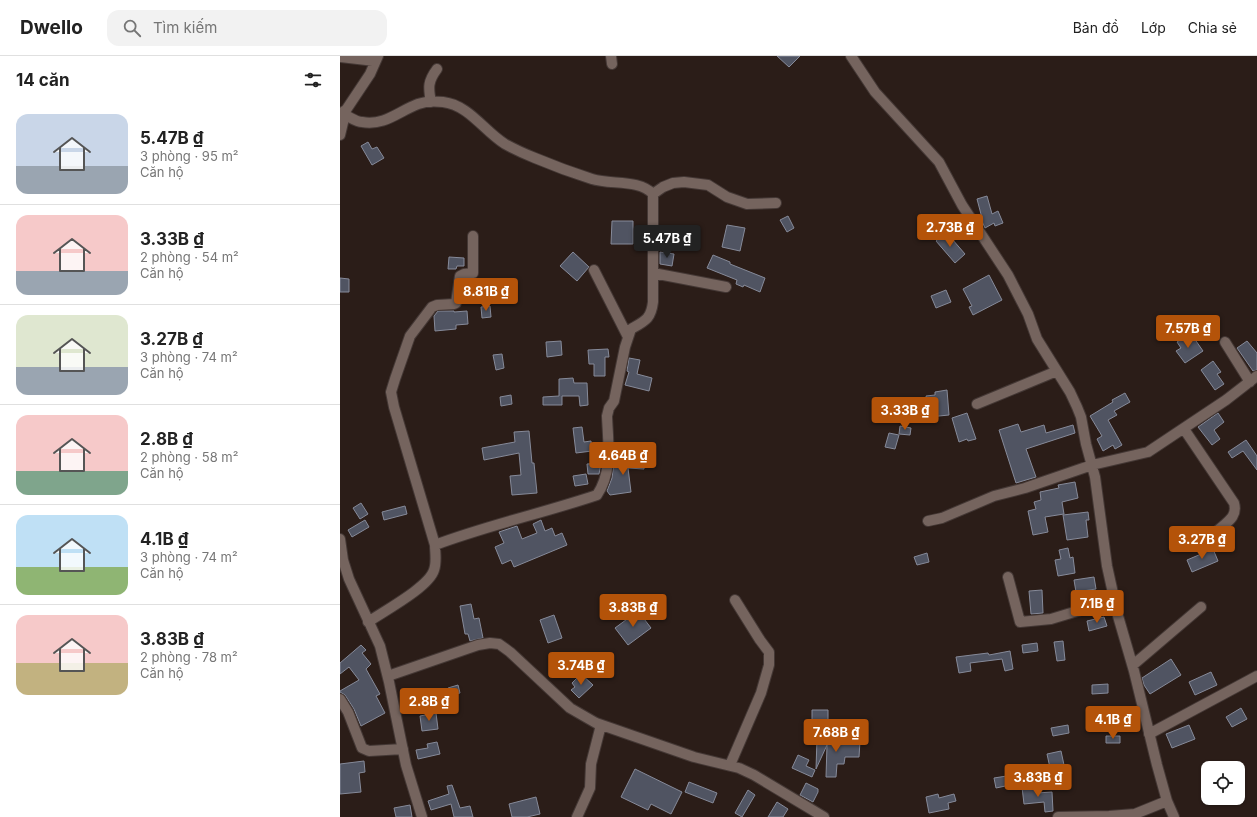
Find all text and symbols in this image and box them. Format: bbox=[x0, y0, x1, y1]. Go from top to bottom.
search box bbox=[107, 10, 387, 46]
text: Dwello bbox=[20, 16, 83, 39]
icon: search bbox=[121, 17, 143, 39]
text: Tìm kiếm bbox=[153, 18, 217, 37]
text: Bản đồ bbox=[1073, 19, 1119, 36]
text: Lớp bbox=[1141, 19, 1166, 36]
text: Chia sẻ bbox=[1188, 19, 1237, 36]
icon: filters bbox=[302, 69, 324, 91]
text: 14 căn bbox=[16, 70, 69, 90]
text: 5.47B ₫ bbox=[140, 128, 204, 148]
icon: home bbox=[48, 130, 96, 178]
text: 3 phòng · 95 m² bbox=[140, 148, 239, 164]
text: Căn hộ bbox=[140, 164, 184, 180]
pin: 2.73B ₫ bbox=[913, 214, 987, 248]
text: 2.73B ₫ bbox=[926, 219, 974, 235]
pin: 5.47B ₫ bbox=[630, 225, 704, 259]
text: 3.33B ₫ bbox=[140, 229, 204, 249]
text: 5.47B ₫ bbox=[643, 230, 691, 246]
icon: home bbox=[48, 231, 96, 279]
text: 2 phòng · 54 m² bbox=[140, 249, 239, 265]
text: Căn hộ bbox=[140, 265, 184, 281]
pin: 8.81B ₫ bbox=[449, 278, 523, 312]
text: 8.81B ₫ bbox=[463, 283, 509, 299]
pin: 7.57B ₫ bbox=[1151, 315, 1225, 349]
text: 7.57B ₫ bbox=[1165, 320, 1211, 336]
text: 3.27B ₫ bbox=[140, 329, 203, 349]
icon: home bbox=[48, 331, 96, 379]
text: 3 phòng · 74 m² bbox=[140, 349, 238, 365]
text: Căn hộ bbox=[140, 365, 184, 381]
pin: 3.33B ₫ bbox=[868, 397, 942, 431]
text: 3.33B ₫ bbox=[881, 402, 929, 418]
text: 2.8B ₫ bbox=[140, 429, 193, 449]
icon: home bbox=[48, 431, 96, 479]
pin: 4.64B ₫ bbox=[586, 442, 660, 476]
text: 4.64B ₫ bbox=[598, 447, 648, 463]
text: 2 phòng · 58 m² bbox=[140, 449, 238, 465]
text: Căn hộ bbox=[140, 465, 184, 481]
pin: 3.27B ₫ bbox=[1165, 526, 1239, 560]
text: 4.1B ₫ bbox=[140, 529, 188, 549]
icon: home bbox=[48, 531, 96, 579]
text: 3.27B ₫ bbox=[1178, 531, 1226, 547]
text: 3 phòng · 74 m² bbox=[140, 549, 238, 565]
text: Căn hộ bbox=[140, 565, 184, 581]
pin: 7.1B ₫ bbox=[1064, 590, 1130, 624]
pin: 3.83B ₫ bbox=[596, 594, 670, 628]
text: 7.1B ₫ bbox=[1080, 595, 1114, 611]
text: 3.83B ₫ bbox=[609, 599, 657, 615]
text: 3.83B ₫ bbox=[140, 629, 204, 649]
icon: home bbox=[48, 631, 96, 679]
text: 2 phòng · 78 m² bbox=[140, 649, 238, 665]
pin: 3.74B ₫ bbox=[544, 652, 618, 686]
text: 3.74B ₫ bbox=[557, 657, 605, 673]
text: Căn hộ bbox=[140, 665, 184, 681]
pin: 2.8B ₫ bbox=[396, 688, 462, 722]
text: 2.8B ₫ bbox=[409, 693, 449, 709]
pin: 4.1B ₫ bbox=[1080, 706, 1146, 740]
text: 4.1B ₫ bbox=[1094, 711, 1132, 727]
pin: 7.68B ₫ bbox=[799, 719, 873, 753]
text: 7.68B ₫ bbox=[813, 724, 859, 740]
map controls bbox=[1201, 761, 1245, 805]
button: locate bbox=[1201, 761, 1245, 805]
pin: 3.83B ₫ bbox=[1001, 764, 1075, 798]
text: 3.83B ₫ bbox=[1014, 769, 1062, 785]

